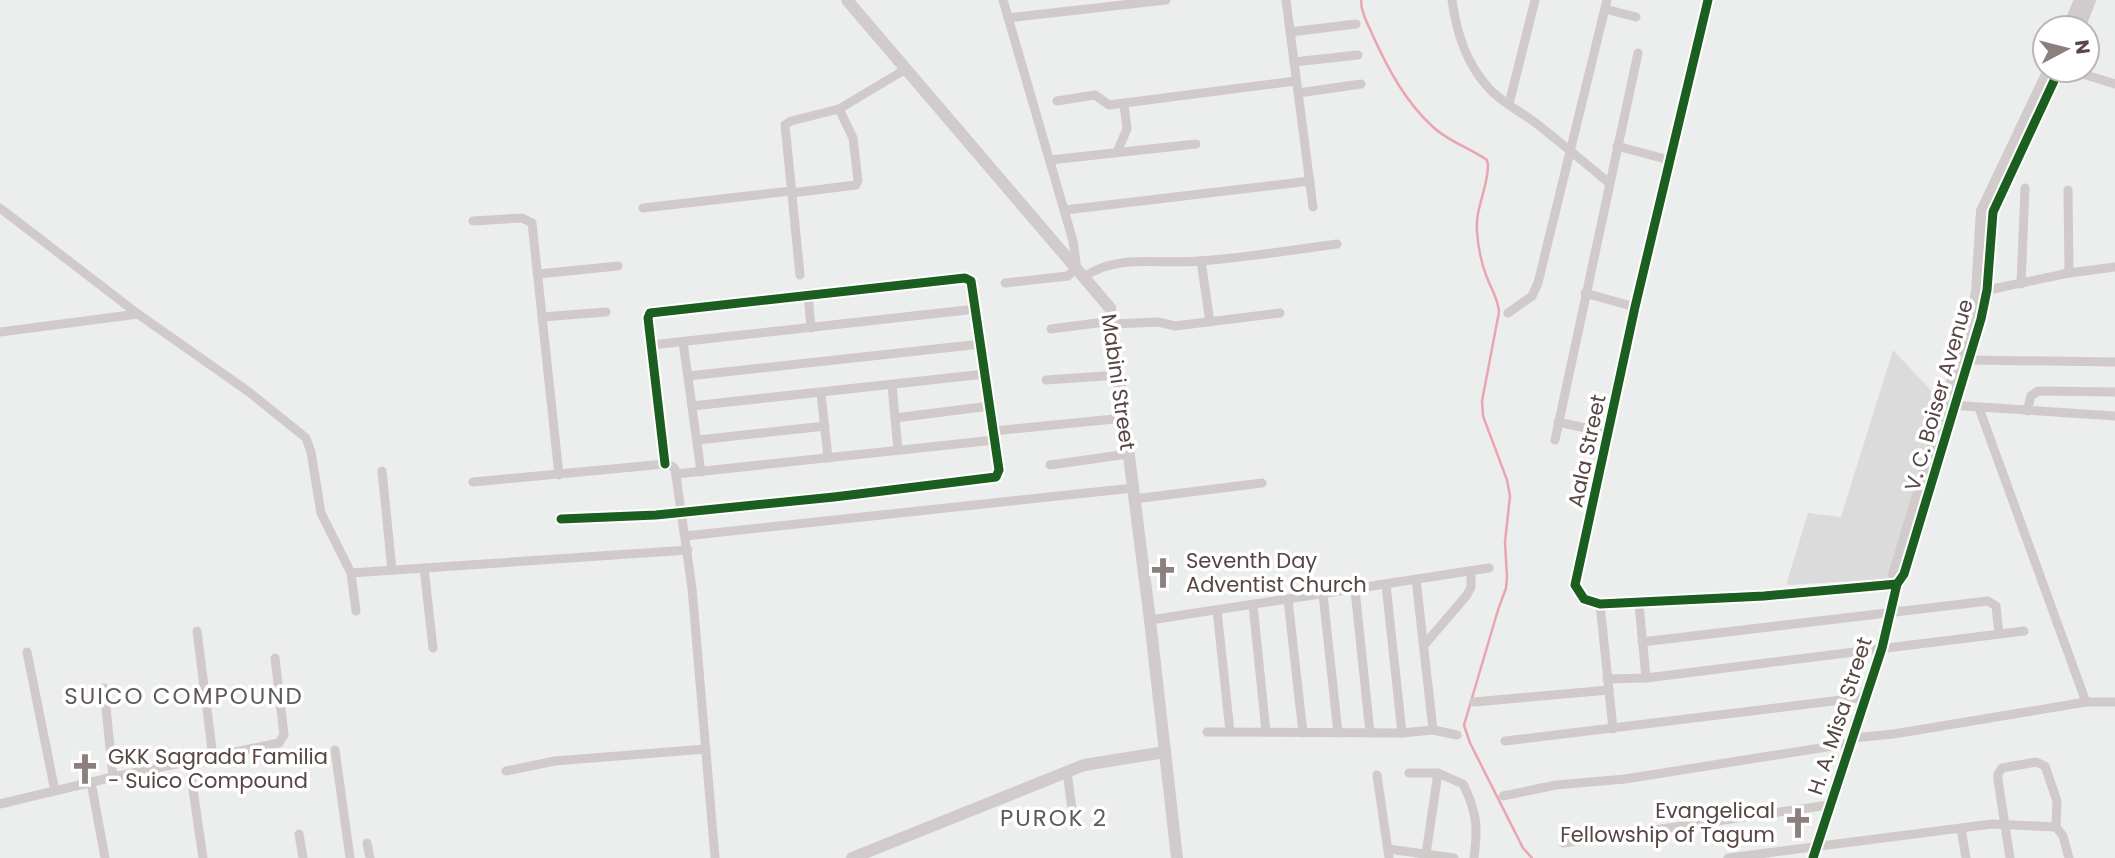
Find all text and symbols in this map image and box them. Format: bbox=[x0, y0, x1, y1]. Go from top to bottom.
north arrow bbox=[2031, 14, 2101, 84]
text: N bbox=[2068, 38, 2097, 56]
street label: V. C. Boiser Avenue bbox=[1897, 296, 1980, 494]
street label: Mabini Street bbox=[1095, 312, 1142, 452]
street label: Aala Street bbox=[1560, 392, 1613, 510]
place label: Seventh Day Adventist Church bbox=[1186, 546, 1367, 599]
church icon: Seventh Day Adventist Church bbox=[1146, 556, 1180, 590]
street label: H. A. Misa Street bbox=[1800, 633, 1879, 798]
district label: SUICO COMPOUND bbox=[64, 680, 304, 712]
place label: GKK Sagrada Familia - Suico Compound bbox=[108, 742, 328, 795]
church icon: GKK Sagrada Familia - Suico Compound bbox=[68, 752, 102, 786]
place label: Evangelical Fellowship of Tagum bbox=[1560, 796, 1775, 849]
district label: PUROK 2 bbox=[1000, 802, 1108, 834]
church icon: Evangelical Fellowship of Tagum bbox=[1781, 806, 1815, 840]

